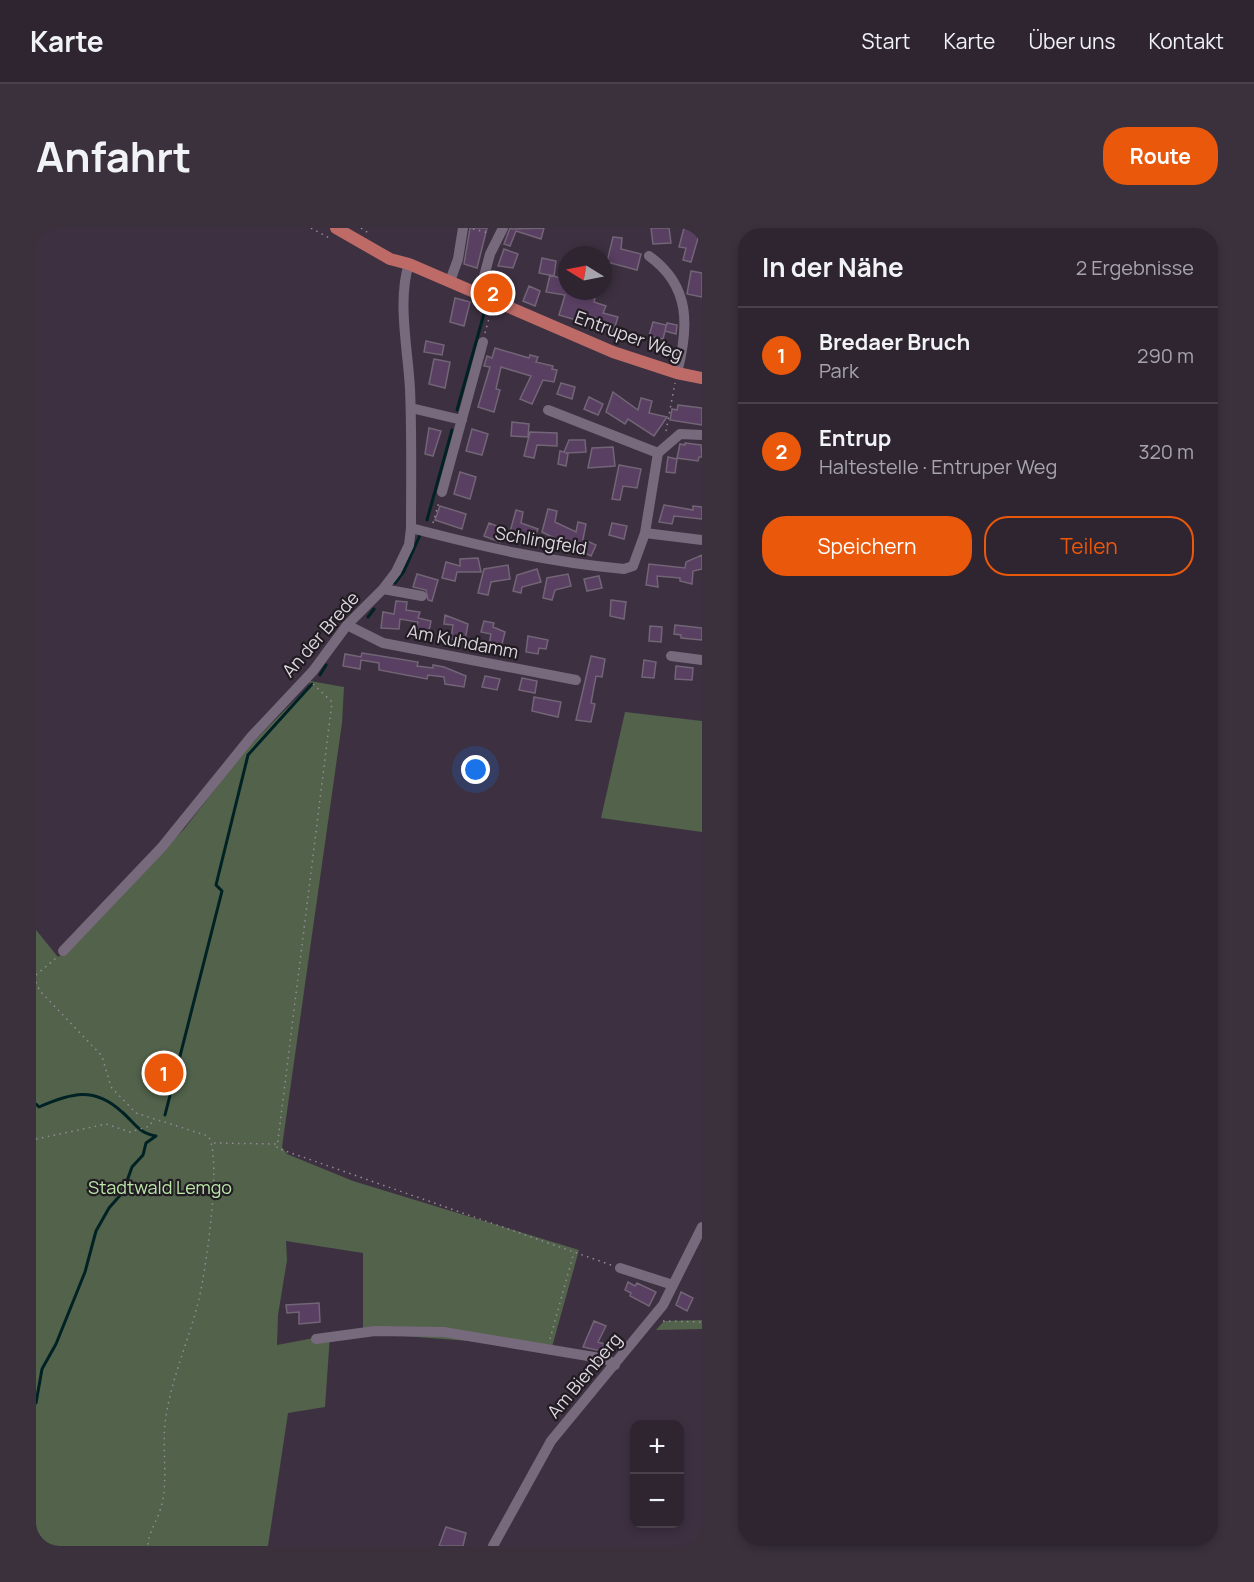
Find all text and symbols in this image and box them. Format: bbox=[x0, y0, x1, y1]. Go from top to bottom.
text: Karte bbox=[30, 22, 104, 60]
text: Start bbox=[861, 27, 910, 55]
text: Karte bbox=[943, 27, 995, 55]
text: Über uns bbox=[1028, 27, 1116, 55]
text: Kontakt bbox=[1149, 27, 1224, 55]
text: Anfahrt bbox=[36, 127, 191, 185]
button: Route bbox=[1103, 127, 1218, 185]
north arrow bbox=[558, 246, 612, 300]
text: In der Nähe bbox=[762, 249, 904, 285]
text: 2 Ergebnisse bbox=[1076, 254, 1194, 281]
pin: 2 bbox=[474, 270, 512, 316]
street label: Entruper Weg bbox=[572, 304, 686, 366]
text: Bredaer Bruch bbox=[819, 327, 970, 357]
text: 1 bbox=[777, 342, 786, 369]
text: 290 m bbox=[1137, 342, 1194, 369]
text: Park bbox=[819, 357, 859, 384]
text: Entrup bbox=[819, 423, 891, 453]
text: 2 bbox=[776, 438, 787, 465]
text: 320 m bbox=[1138, 438, 1194, 465]
text: Haltestelle · Entruper Weg bbox=[819, 453, 1057, 480]
button: Speichern bbox=[762, 516, 972, 576]
button: Teilen bbox=[984, 516, 1194, 576]
street label: Schlingfeld bbox=[493, 520, 589, 560]
street label: An der Brede bbox=[276, 586, 364, 682]
street label: Am Kuhdamm bbox=[405, 618, 521, 664]
your location bbox=[461, 755, 490, 784]
pin: 1 bbox=[144, 1050, 184, 1096]
park label: Stadtwald Lemgo bbox=[88, 1175, 232, 1199]
street label: Am Bienberg bbox=[541, 1327, 627, 1423]
map controls bbox=[630, 1420, 684, 1528]
button: + bbox=[630, 1420, 684, 1474]
button: − bbox=[630, 1474, 684, 1528]

